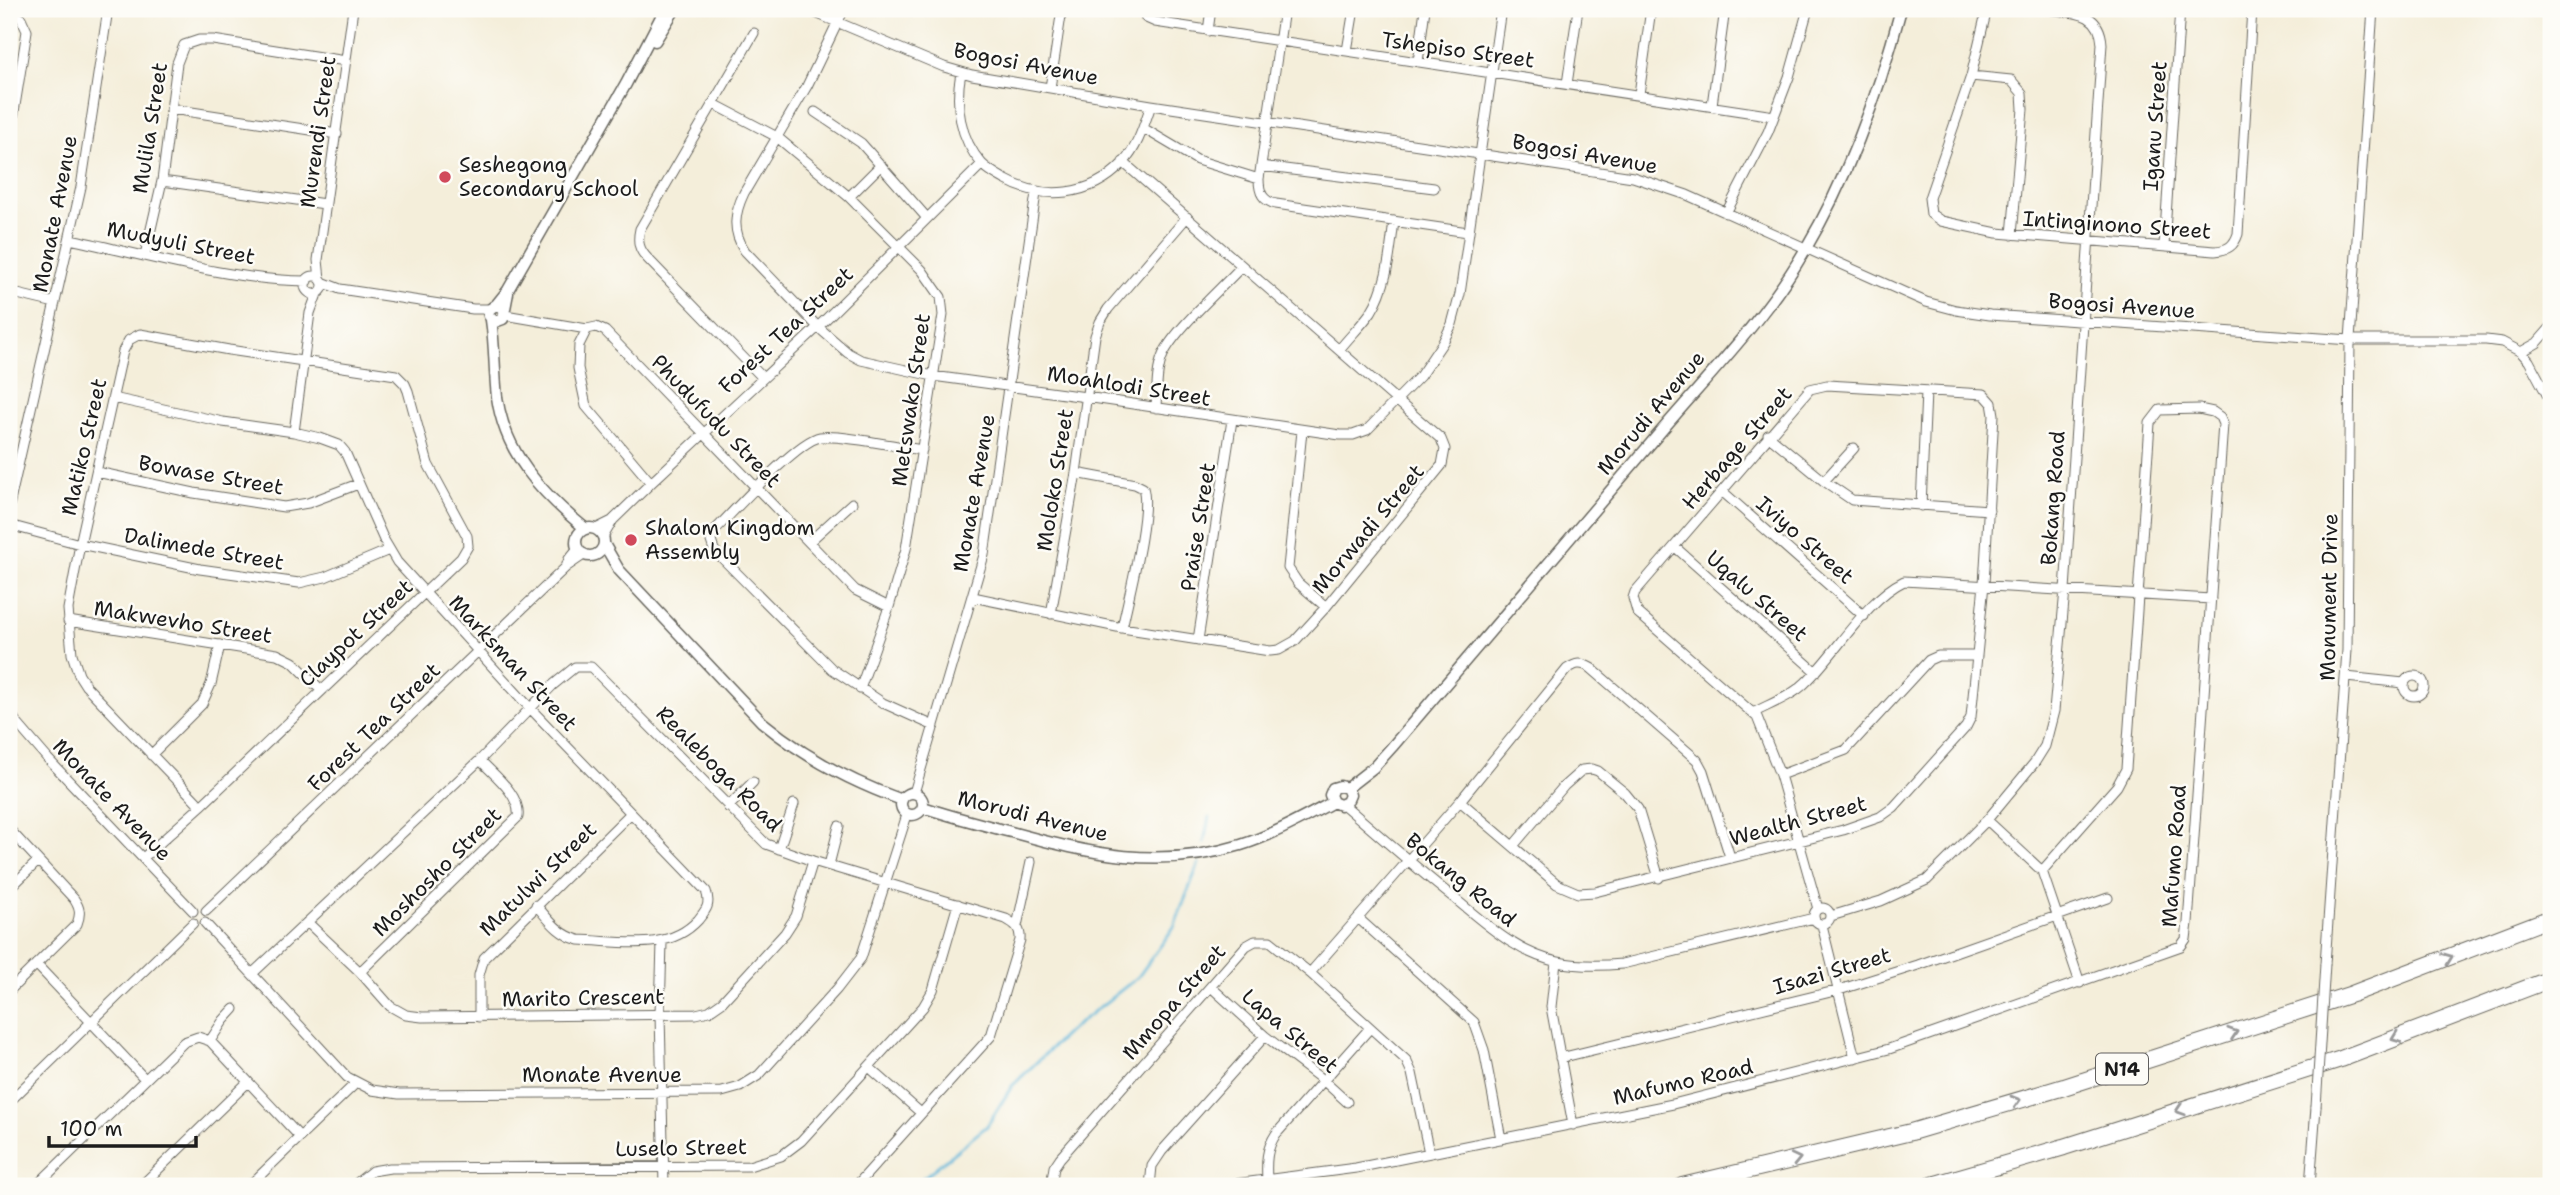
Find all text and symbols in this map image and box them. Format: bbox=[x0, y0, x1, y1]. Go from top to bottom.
street label: Tshepiso Street bbox=[1380, 25, 1536, 75]
street label: Bogosi Avenue bbox=[951, 36, 1101, 92]
street label: Murendi Street bbox=[293, 54, 343, 210]
street label: Mulila Street bbox=[126, 60, 174, 196]
street label: Iganu Street bbox=[2136, 60, 2174, 192]
street label: Bogosi Avenue bbox=[1510, 127, 1660, 181]
street label: Monate Avenue bbox=[26, 133, 84, 295]
place label: Seshegong Secondary School bbox=[459, 151, 639, 203]
marker: Seshegong Secondary School bbox=[437, 169, 453, 185]
street label: Intinginono Street bbox=[2022, 204, 2212, 246]
street label: Mudyuli Street bbox=[105, 215, 257, 271]
street label: Forest Tea Street bbox=[713, 260, 859, 400]
street label: Bogosi Avenue bbox=[2048, 287, 2196, 325]
street label: Metswako Street bbox=[885, 312, 937, 488]
street label: Morudi Avenue bbox=[1591, 345, 1711, 481]
street label: Phudufudu Street bbox=[645, 348, 787, 494]
street label: Moahlodi Street bbox=[1045, 359, 1213, 413]
street label: Matiko Street bbox=[55, 376, 113, 518]
street label: Herbage Street bbox=[1676, 381, 1798, 515]
street label: Moloko Street bbox=[1030, 407, 1080, 553]
street label: Monate Avenue bbox=[946, 412, 1002, 574]
street label: Bokang Road bbox=[2034, 430, 2072, 566]
street label: Bowase Street bbox=[136, 448, 286, 502]
street label: Morwadi Street bbox=[1306, 458, 1430, 600]
street label: Praise Street bbox=[1174, 461, 1222, 593]
street label: Iviyo Street bbox=[1750, 490, 1860, 590]
street label: Monument Drive bbox=[2314, 513, 2344, 681]
place label: Shalom Kingdom Assembly bbox=[645, 514, 815, 566]
street label: Dalimede Street bbox=[122, 521, 286, 577]
marker: Shalom Kingdom Assembly bbox=[623, 532, 639, 548]
street label: Uqalu Street bbox=[1700, 544, 1814, 648]
street label: Claypot Street bbox=[293, 573, 419, 693]
street label: Marksman Street bbox=[443, 589, 583, 737]
street label: Makwevho Street bbox=[92, 594, 274, 650]
street label: Forest Tea Street bbox=[302, 656, 446, 798]
street label: Realeboga Road bbox=[650, 700, 788, 838]
street label: Monate Avenue bbox=[46, 733, 178, 867]
street label: Morudi Avenue bbox=[955, 784, 1111, 848]
street label: Mafumo Road bbox=[2155, 784, 2193, 928]
street label: Wealth Street bbox=[1726, 789, 1870, 853]
street label: Moshosho Street bbox=[366, 801, 508, 943]
street label: Matulwi Street bbox=[473, 816, 603, 942]
street label: Bokang Road bbox=[1400, 827, 1522, 933]
street label: Mmopa Street bbox=[1116, 938, 1232, 1066]
street label: Isazi Street bbox=[1770, 941, 1894, 1001]
one-way arrow bbox=[2441, 952, 2453, 966]
street label: Lapa Street bbox=[1236, 982, 1344, 1080]
street label: Marito Crescent bbox=[502, 983, 664, 1013]
one-way arrow bbox=[2227, 1027, 2239, 1042]
one-way arrow bbox=[2391, 1030, 2403, 1044]
street label: Mafumo Road bbox=[1610, 1052, 1756, 1112]
road number: N14 bbox=[2096, 1054, 2148, 1084]
street label: Monate Avenue bbox=[522, 1061, 682, 1089]
one-way arrow bbox=[2010, 1095, 2022, 1110]
one-way arrow bbox=[2175, 1102, 2187, 1116]
scale bar bbox=[49, 1104, 196, 1148]
text: 100 m bbox=[60, 1115, 123, 1143]
street label: Luselo Street bbox=[615, 1133, 747, 1163]
one-way arrow bbox=[1790, 1153, 1802, 1167]

